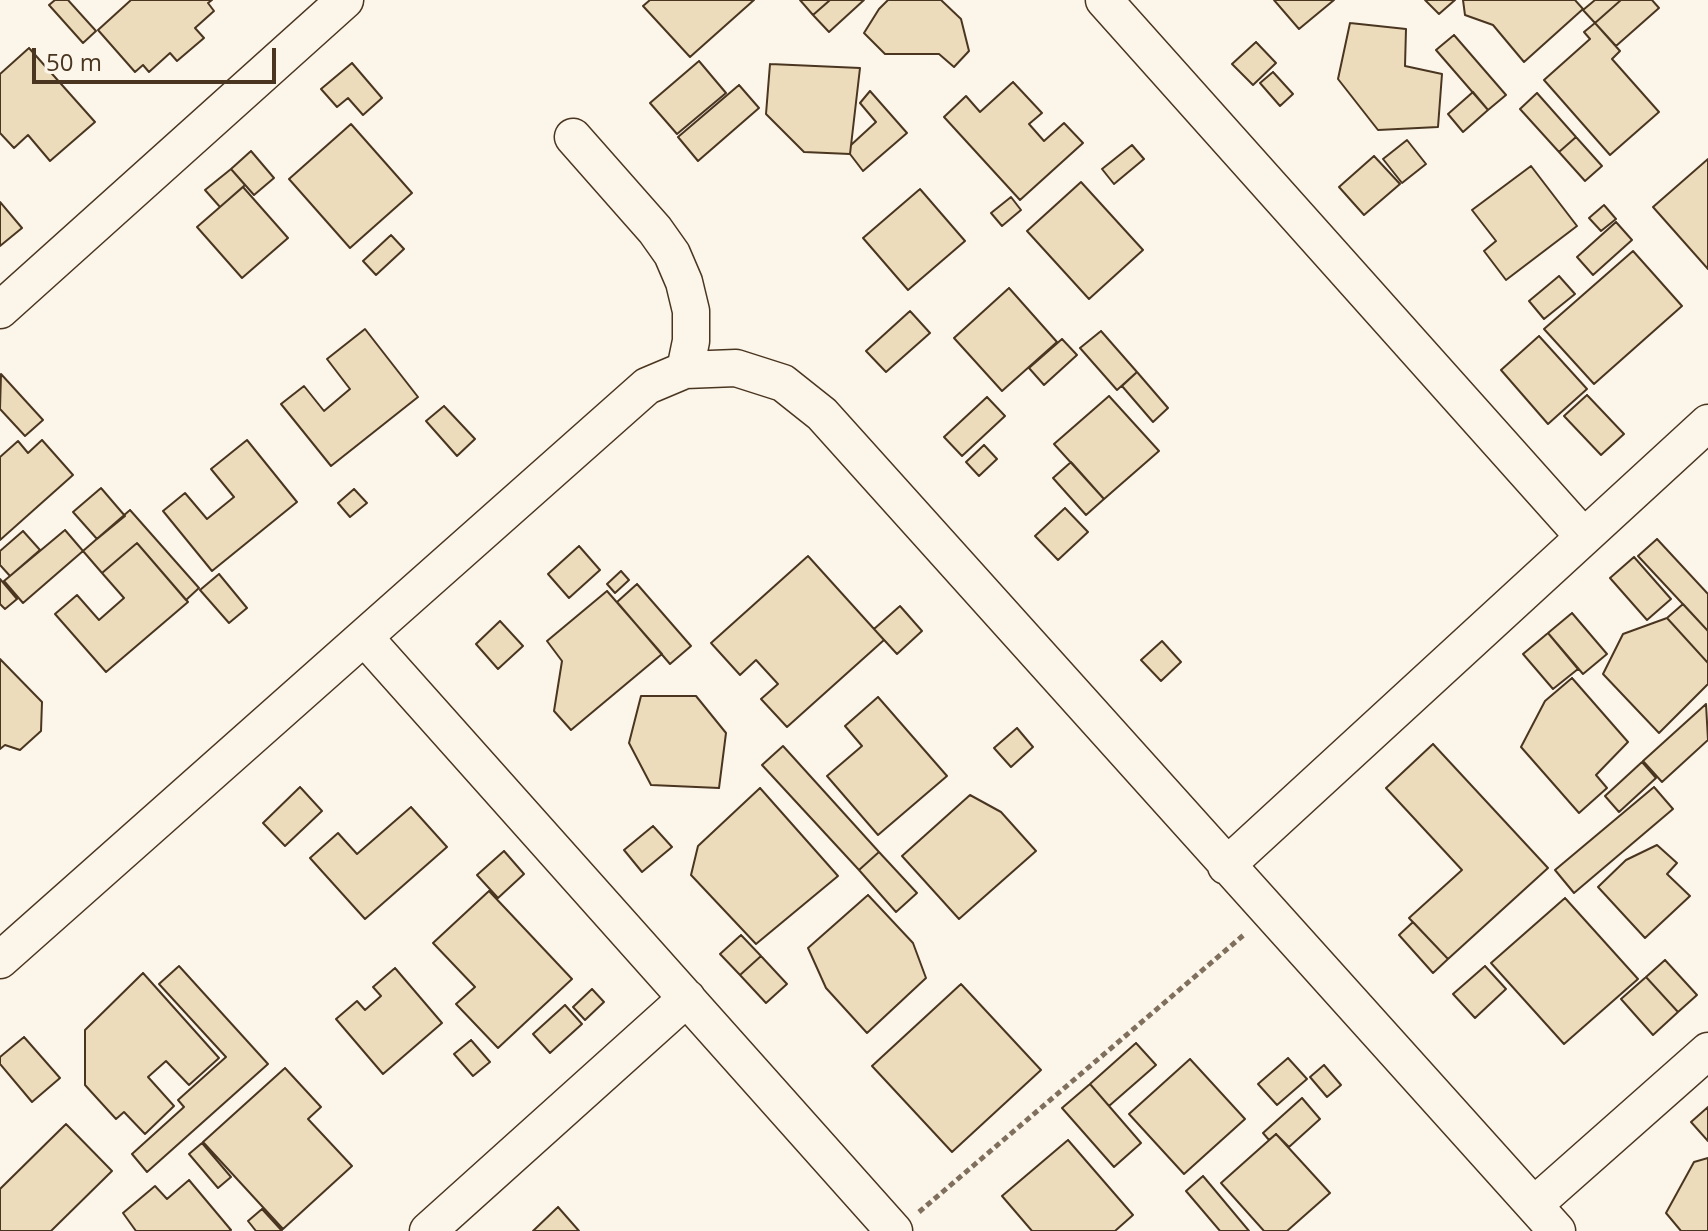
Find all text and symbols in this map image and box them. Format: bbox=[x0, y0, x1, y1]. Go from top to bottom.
scale bar bbox=[36, 32, 280, 82]
text: 50 m bbox=[46, 45, 102, 78]

